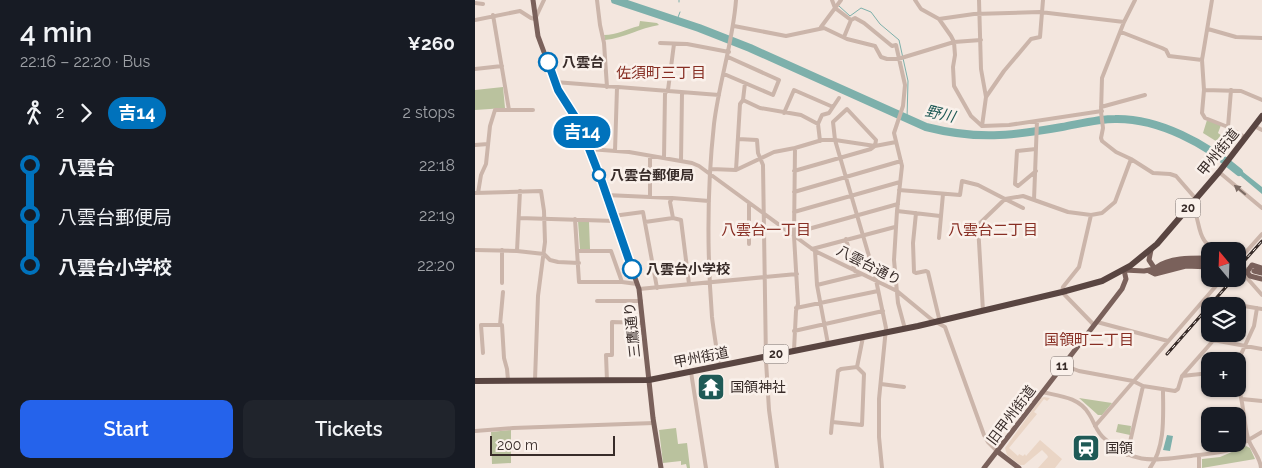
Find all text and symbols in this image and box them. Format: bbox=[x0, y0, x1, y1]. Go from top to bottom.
text: 4 min bbox=[20, 16, 92, 49]
text: ¥260 bbox=[408, 32, 455, 54]
text: 22:16 – 22:20 · Bus bbox=[20, 52, 150, 71]
marker: 八雲台 bbox=[538, 52, 558, 72]
place label: 八雲台 bbox=[562, 54, 604, 70]
district label: 佐須町三丁目 bbox=[616, 64, 706, 82]
icon: walk bbox=[20, 99, 48, 127]
icon: forward bbox=[72, 99, 100, 127]
text: 吉14 bbox=[118, 102, 156, 123]
water label: 野川 bbox=[923, 102, 959, 127]
text: 2 bbox=[56, 103, 64, 122]
text: 2 stops bbox=[403, 103, 455, 122]
line badge: 吉14 bbox=[553, 116, 611, 148]
text: 吉14 bbox=[563, 121, 601, 142]
street label: 甲州街道 bbox=[1194, 125, 1242, 179]
text: 八雲台 bbox=[58, 156, 115, 178]
text: 22:18 bbox=[419, 156, 455, 175]
place label: 八雲台郵便局 bbox=[610, 167, 694, 183]
marker: 八雲台郵便局 bbox=[592, 168, 606, 182]
one-way arrow bbox=[1234, 184, 1247, 195]
road number: 20 bbox=[1175, 198, 1201, 218]
text: 八雲台郵便局 bbox=[58, 206, 172, 228]
text: 22:19 bbox=[419, 206, 455, 225]
district label: 八雲台一丁目 bbox=[721, 221, 811, 239]
district label: 八雲台二丁目 bbox=[948, 221, 1038, 239]
street label: 八雲台通り bbox=[834, 242, 904, 288]
north arrow bbox=[1201, 242, 1246, 288]
map controls bbox=[1201, 242, 1246, 452]
text: 八雲台小学校 bbox=[58, 256, 172, 278]
text: 22:20 bbox=[417, 256, 455, 275]
marker: 八雲台小学校 bbox=[622, 259, 642, 279]
place label: 八雲台小学校 bbox=[646, 261, 730, 277]
button: layers bbox=[1201, 297, 1246, 342]
street label: 三鷹通り bbox=[621, 301, 643, 359]
district label: 国領町二丁目 bbox=[1044, 331, 1134, 349]
street label: 甲州街道 bbox=[672, 344, 730, 370]
road number: 20 bbox=[763, 344, 789, 364]
button: + bbox=[1201, 352, 1246, 397]
road number: 11 bbox=[1051, 356, 1073, 376]
temple icon: 国領神社 bbox=[696, 372, 726, 402]
place label: 国領神社 bbox=[730, 379, 786, 395]
street label: 旧甲州街道 bbox=[984, 382, 1038, 448]
button: Start bbox=[20, 400, 233, 458]
button: Tickets bbox=[243, 400, 455, 458]
button: − bbox=[1201, 407, 1246, 452]
scale bar bbox=[490, 433, 615, 456]
station icon: 国領 bbox=[1071, 433, 1101, 463]
text: 200 m bbox=[497, 437, 538, 453]
place label: 国領 bbox=[1105, 440, 1133, 456]

